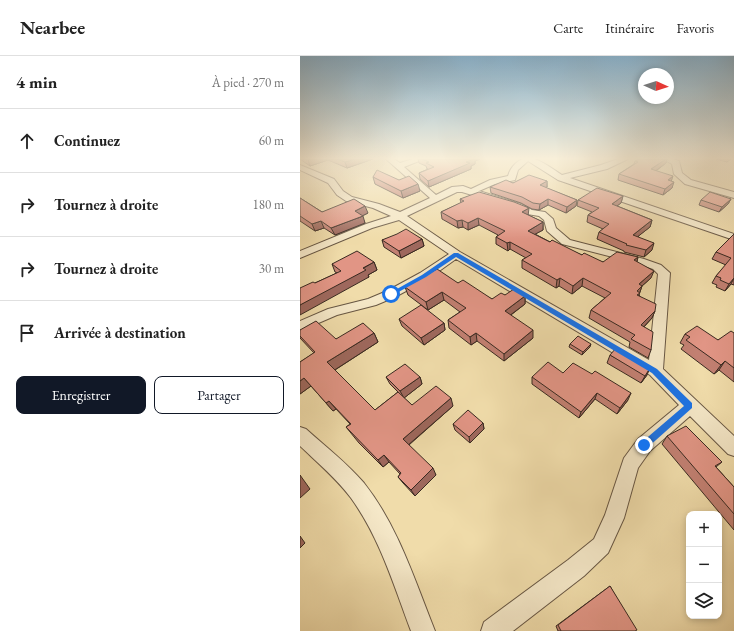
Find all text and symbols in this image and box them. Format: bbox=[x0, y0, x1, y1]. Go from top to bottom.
text: Nearbee bbox=[20, 15, 85, 40]
text: Carte bbox=[553, 19, 583, 37]
text: Itinéraire bbox=[605, 19, 655, 37]
text: Favoris bbox=[677, 19, 714, 37]
north arrow bbox=[638, 68, 674, 104]
text: 4 min bbox=[16, 71, 57, 93]
text: À pied · 270 m bbox=[212, 74, 284, 91]
icon: ahead bbox=[16, 130, 38, 152]
text: Continuez bbox=[54, 131, 120, 150]
text: 60 m bbox=[259, 132, 284, 149]
icon: right bbox=[16, 194, 38, 216]
text: Tournez à droite bbox=[54, 195, 158, 214]
text: 180 m bbox=[253, 196, 284, 213]
icon: right bbox=[16, 258, 38, 280]
text: Tournez à droite bbox=[54, 259, 158, 278]
text: 30 m bbox=[259, 260, 284, 277]
route start bbox=[382, 285, 400, 303]
icon: arrive bbox=[16, 322, 38, 344]
text: Arrivée à destination bbox=[54, 323, 186, 342]
button: Enregistrer bbox=[16, 376, 146, 414]
button: Partager bbox=[154, 376, 284, 414]
route end bbox=[635, 436, 653, 454]
map controls bbox=[686, 511, 722, 619]
button: + bbox=[686, 511, 722, 547]
button: − bbox=[686, 547, 722, 583]
button: layers bbox=[686, 583, 722, 619]

